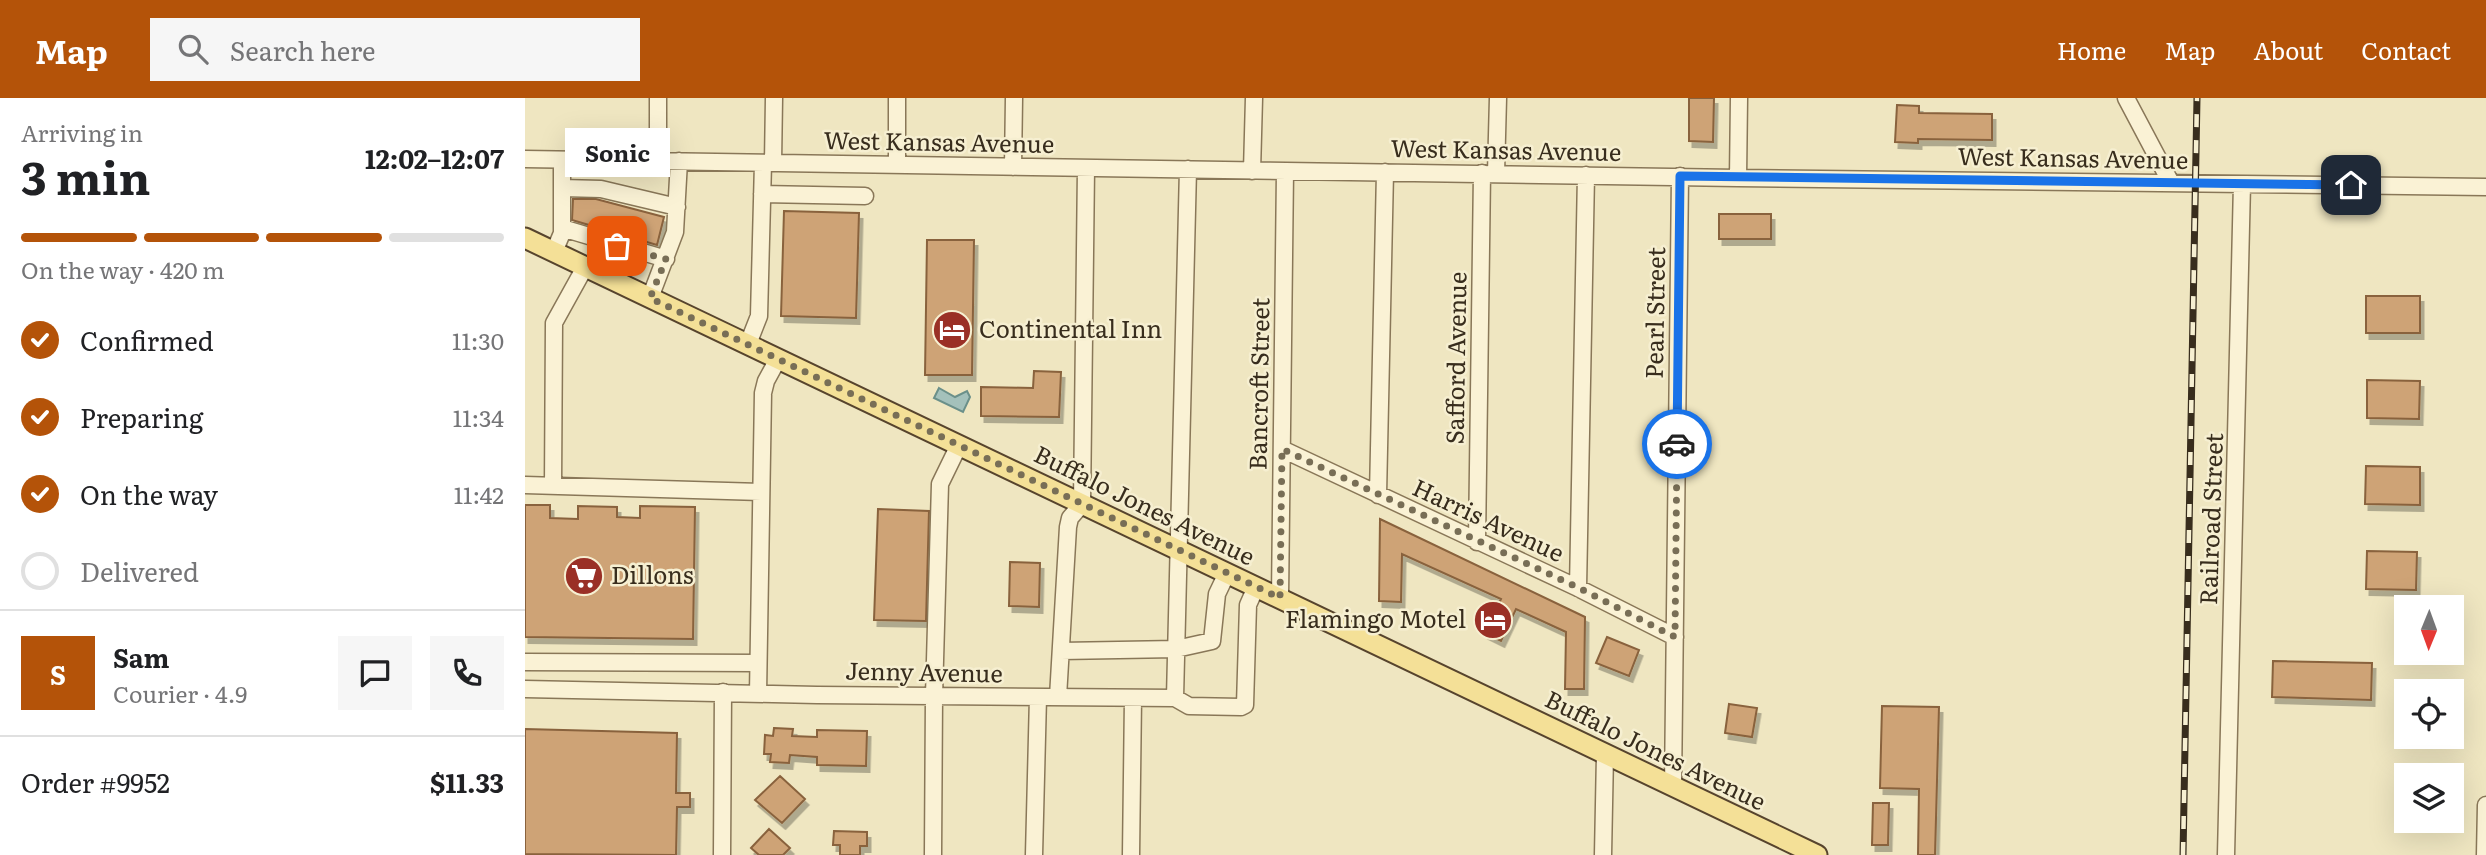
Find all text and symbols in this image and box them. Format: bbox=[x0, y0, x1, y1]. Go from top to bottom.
search box bbox=[150, 18, 640, 81]
text: Map bbox=[35, 25, 108, 74]
icon: search bbox=[174, 30, 212, 68]
text: Search here bbox=[230, 30, 376, 69]
text: Home bbox=[2057, 32, 2126, 67]
text: Map bbox=[2164, 32, 2215, 67]
text: About bbox=[2253, 32, 2323, 67]
text: Contact bbox=[2361, 32, 2451, 67]
text: Arriving in bbox=[21, 115, 143, 149]
street label: West Kansas Avenue bbox=[823, 121, 1055, 160]
callout: Sonic bbox=[565, 127, 669, 176]
street label: West Kansas Avenue bbox=[1390, 129, 1622, 168]
text: Sonic bbox=[585, 135, 650, 169]
street label: West Kansas Avenue bbox=[1957, 137, 2189, 176]
text: 12:02–12:07 bbox=[365, 138, 504, 177]
text: 3 min bbox=[21, 141, 151, 209]
pin bbox=[2321, 155, 2381, 215]
icon: home bbox=[2332, 166, 2370, 204]
pin bbox=[587, 216, 647, 276]
icon: bag bbox=[598, 227, 636, 265]
street label: Pearl Street bbox=[1635, 246, 1672, 379]
text: On the way · 420 m bbox=[21, 252, 225, 286]
street label: Safford Avenue bbox=[1435, 271, 1474, 445]
street label: Bancroft Street bbox=[1238, 297, 1277, 471]
hotel icon: Continental Inn bbox=[931, 309, 973, 351]
place label: Continental Inn bbox=[979, 310, 1162, 345]
text: Confirmed bbox=[80, 320, 214, 359]
icon: check bbox=[21, 321, 59, 359]
text: 11:30 bbox=[452, 323, 504, 357]
text: Preparing bbox=[80, 397, 203, 436]
icon: check bbox=[21, 398, 59, 436]
text: 11:34 bbox=[453, 400, 504, 434]
courier bbox=[1642, 409, 1712, 479]
icon: car bbox=[1658, 425, 1696, 463]
street label: Railroad Street bbox=[2189, 432, 2230, 605]
street label: Buffalo Jones Avenue bbox=[1029, 435, 1261, 572]
street label: Harris Avenue bbox=[1408, 468, 1571, 569]
text: On the way bbox=[80, 474, 218, 513]
icon: check bbox=[21, 475, 59, 513]
text: 11:42 bbox=[454, 477, 504, 511]
text: Delivered bbox=[80, 551, 199, 590]
supermarket icon: Dillons bbox=[563, 555, 605, 597]
place label: Dillons bbox=[611, 556, 694, 591]
north arrow bbox=[2394, 595, 2464, 665]
map controls bbox=[2394, 595, 2464, 833]
hotel icon: Flamingo Motel bbox=[1472, 599, 1514, 641]
place label: Flamingo Motel bbox=[1285, 600, 1466, 635]
button: chat bbox=[338, 636, 412, 710]
button: phone bbox=[430, 636, 504, 710]
text: Sam bbox=[113, 637, 169, 676]
street label: Jenny Avenue bbox=[845, 652, 1003, 689]
text: S bbox=[50, 654, 66, 693]
text: Courier · 4.9 bbox=[113, 676, 247, 710]
button: locate bbox=[2394, 679, 2464, 749]
street label: Buffalo Jones Avenue bbox=[1540, 680, 1772, 817]
text: Order #9952 bbox=[21, 762, 170, 801]
text: $11.33 bbox=[430, 762, 504, 801]
button: layers bbox=[2394, 763, 2464, 833]

